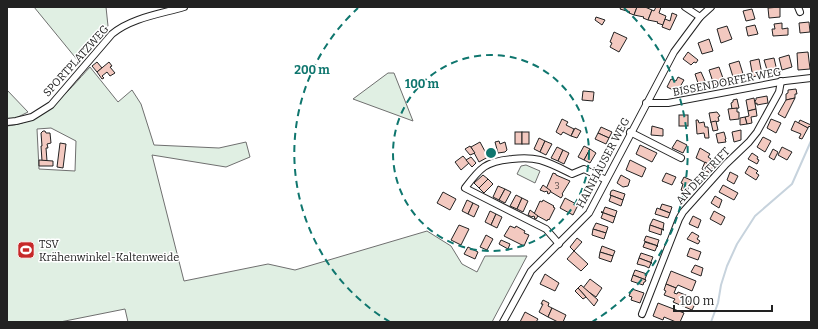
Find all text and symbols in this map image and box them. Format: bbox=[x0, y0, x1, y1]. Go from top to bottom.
street label: SPORTPLATZWEG bbox=[41, 23, 111, 99]
text: 200 m bbox=[294, 63, 330, 77]
street label: BISSENDORFER WEG bbox=[672, 65, 782, 99]
text: 100 m bbox=[405, 77, 440, 91]
street label: HAINHÄUSER WEG bbox=[574, 115, 632, 211]
street label: AN DER TRIFT bbox=[674, 145, 733, 207]
centre of rings bbox=[484, 146, 498, 160]
house number: 3 bbox=[554, 181, 560, 191]
place label: TSV Krähenwinkel-Kaltenweide bbox=[39, 238, 179, 264]
sports icon: TSV Krähenwinkel-Kaltenweide bbox=[16, 240, 36, 260]
scale bar bbox=[674, 287, 772, 313]
text: 100 m bbox=[680, 294, 715, 308]

